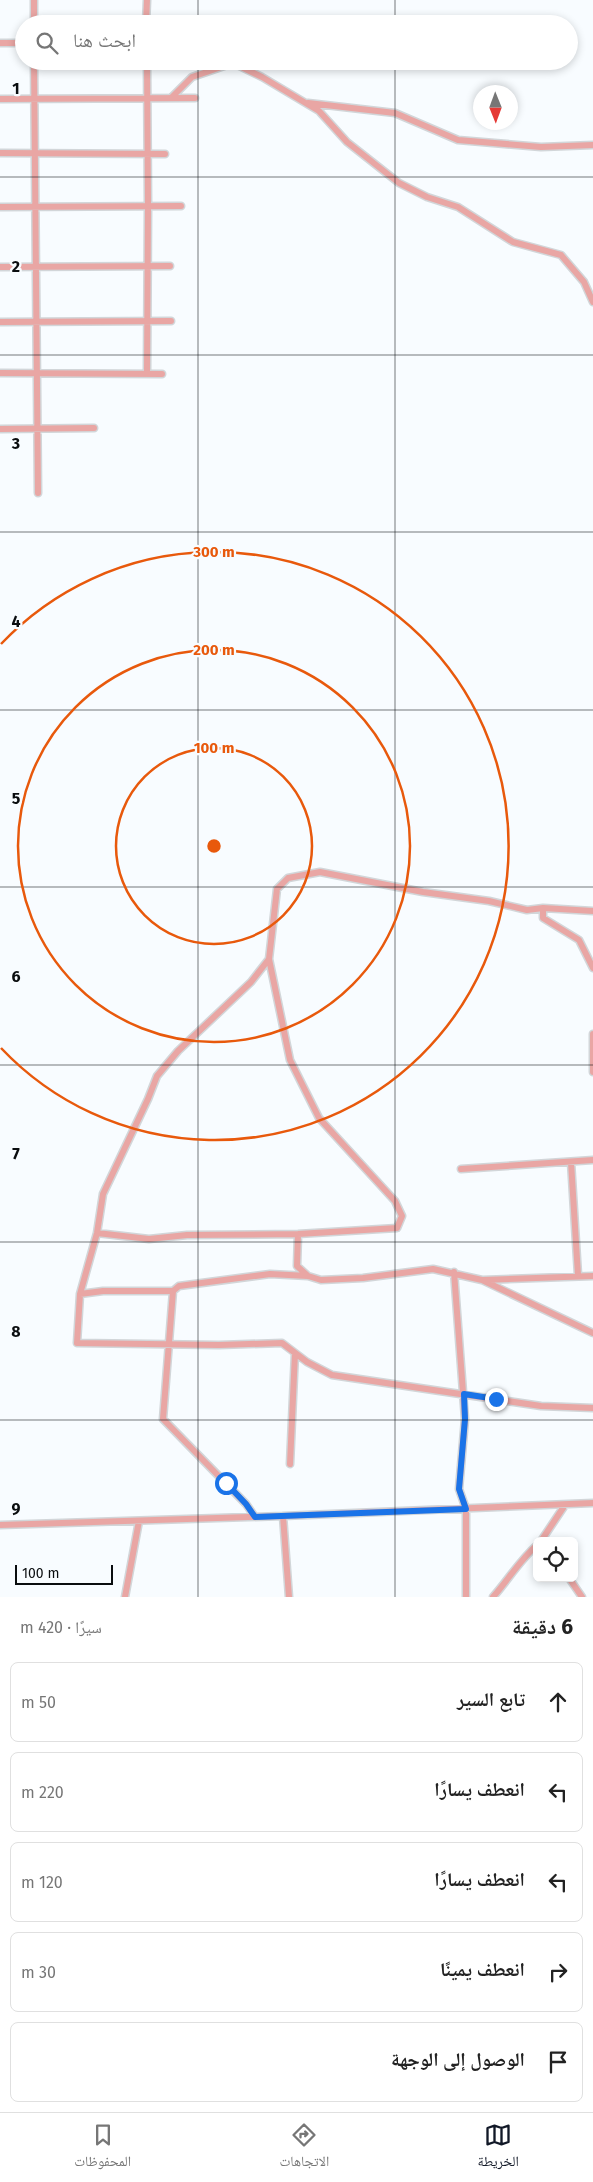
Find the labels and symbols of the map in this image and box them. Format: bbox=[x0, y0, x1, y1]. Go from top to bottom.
text: 1 bbox=[12, 79, 20, 98]
north arrow bbox=[473, 85, 518, 130]
text: 2 bbox=[12, 257, 20, 276]
text: 3 bbox=[11, 434, 20, 453]
text: 300 m bbox=[192, 543, 235, 561]
text: 4 bbox=[11, 612, 21, 631]
text: 200 m bbox=[193, 641, 235, 659]
text: 100 m bbox=[194, 739, 234, 757]
text: 5 bbox=[12, 789, 21, 808]
centre of rings bbox=[205, 837, 223, 855]
text: 6 bbox=[11, 967, 21, 986]
text: 7 bbox=[12, 1144, 20, 1163]
text: 8 bbox=[11, 1322, 21, 1341]
route end bbox=[485, 1388, 508, 1411]
route start bbox=[215, 1472, 238, 1495]
text: 9 bbox=[12, 1499, 21, 1518]
scale bar bbox=[15, 1562, 112, 1585]

